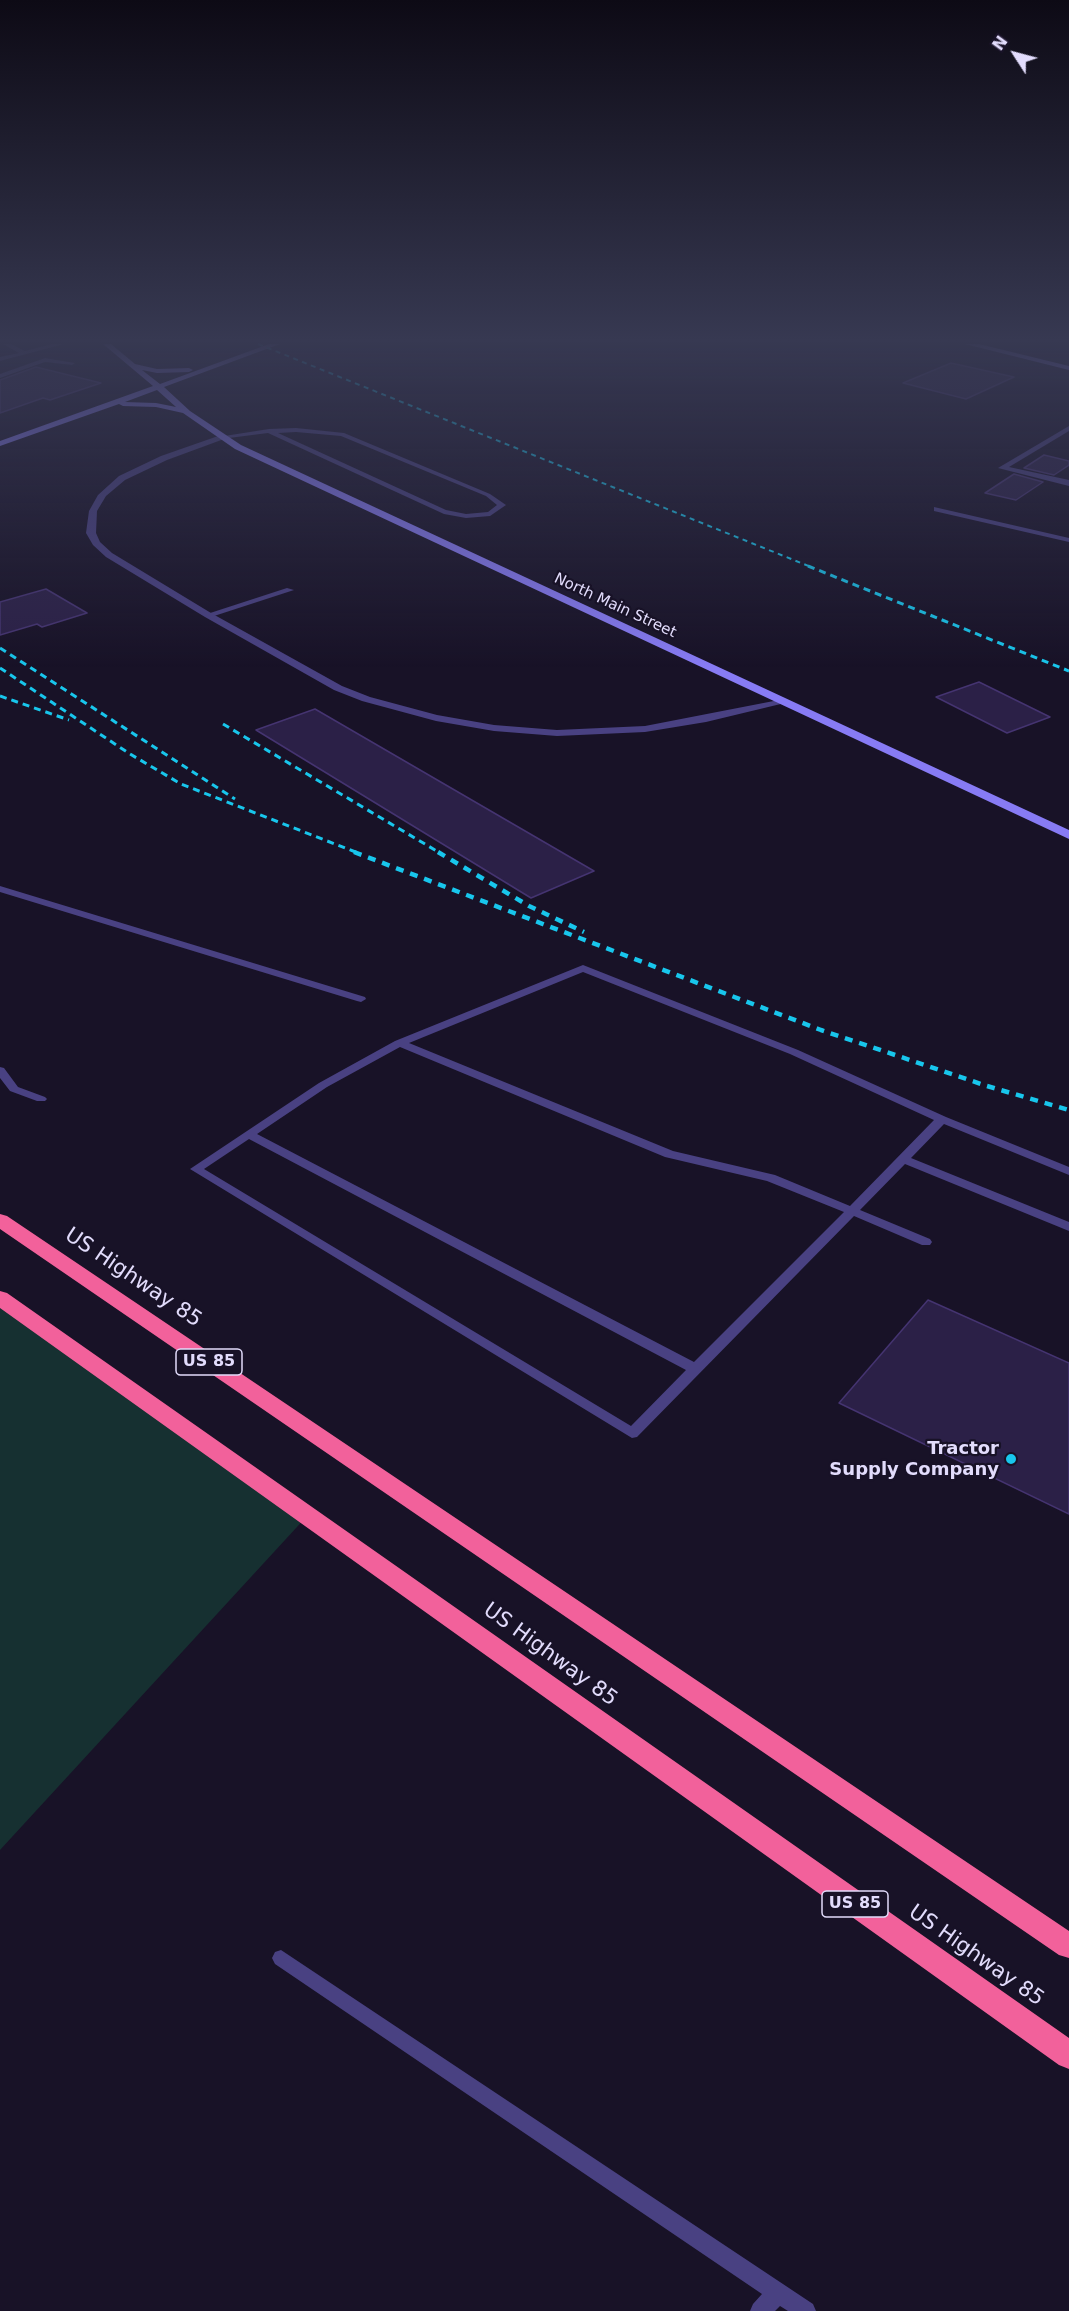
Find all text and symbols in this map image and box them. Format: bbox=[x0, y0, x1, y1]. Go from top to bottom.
north arrow bbox=[985, 24, 1045, 84]
text: N bbox=[988, 32, 1012, 54]
street label: North Main Street bbox=[551, 570, 679, 642]
street label: US Highway 85 bbox=[60, 1223, 206, 1333]
road number: US 85 bbox=[176, 1349, 242, 1375]
place label: Tractor Supply Company bbox=[829, 1438, 999, 1480]
marker: Tractor Supply Company bbox=[1004, 1452, 1018, 1466]
street label: US Highway 85 bbox=[478, 1598, 622, 1712]
road number: US 85 bbox=[822, 1891, 888, 1917]
street label: US Highway 85 bbox=[903, 1900, 1049, 2012]

